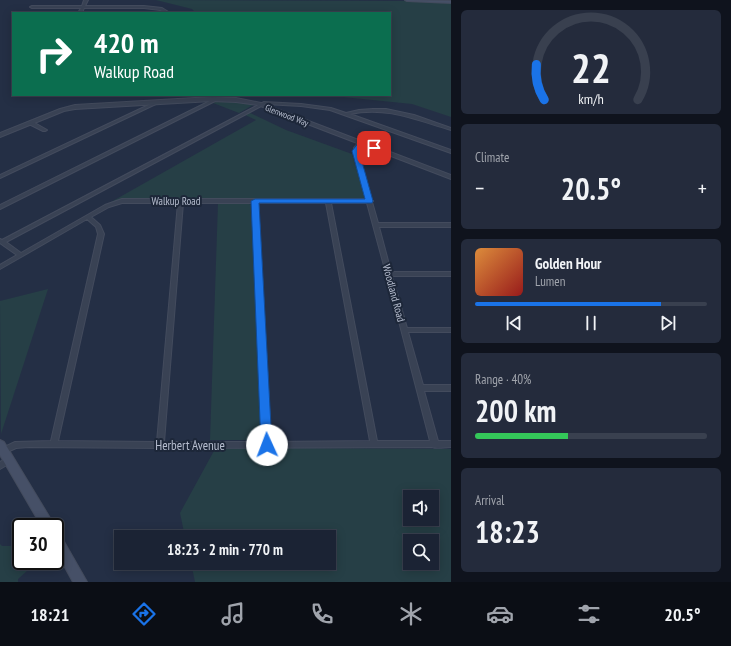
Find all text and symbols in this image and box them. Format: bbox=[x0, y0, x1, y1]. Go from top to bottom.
text: 420 m bbox=[94, 24, 158, 61]
icon: right bbox=[28, 28, 80, 80]
text: 22 bbox=[571, 41, 611, 94]
text: Walkup Road bbox=[94, 60, 174, 83]
text: km/h bbox=[578, 89, 604, 108]
street label: Glenwood Way bbox=[264, 102, 311, 129]
pin bbox=[357, 131, 391, 165]
icon: arrive bbox=[363, 137, 385, 159]
text: Climate bbox=[475, 149, 509, 166]
text: 20.5° bbox=[561, 169, 621, 208]
text: − bbox=[475, 174, 484, 202]
text: + bbox=[698, 174, 707, 202]
street label: Walkup Road bbox=[152, 194, 201, 208]
text: Golden Hour bbox=[535, 254, 602, 273]
street label: Woodland Road bbox=[380, 263, 408, 323]
text: Lumen bbox=[535, 273, 565, 290]
icon: previous bbox=[503, 312, 525, 334]
icon: pause bbox=[580, 312, 602, 334]
icon: next bbox=[657, 312, 679, 334]
text: Range · 40% bbox=[475, 371, 531, 388]
text: 200 km bbox=[475, 391, 556, 430]
position arrow bbox=[246, 424, 288, 466]
street label: Herbert Avenue bbox=[155, 437, 225, 454]
map controls bbox=[403, 490, 439, 570]
button: sound bbox=[403, 490, 439, 526]
text: Arrival bbox=[475, 492, 504, 509]
text: 18:23 bbox=[475, 512, 540, 551]
speed limit sign: 30 bbox=[12, 518, 64, 570]
button: search bbox=[403, 534, 439, 570]
text: 18:23 · 2 min · 770 m bbox=[167, 540, 283, 559]
icon: directions bbox=[130, 600, 158, 628]
icon: music bbox=[219, 600, 247, 628]
icon: phone bbox=[308, 600, 336, 628]
icon: climate bbox=[397, 600, 425, 628]
icon: car bbox=[486, 600, 514, 628]
icon: filters bbox=[575, 600, 603, 628]
text: 18:21 bbox=[30, 603, 69, 626]
text: 20.5° bbox=[664, 603, 701, 626]

